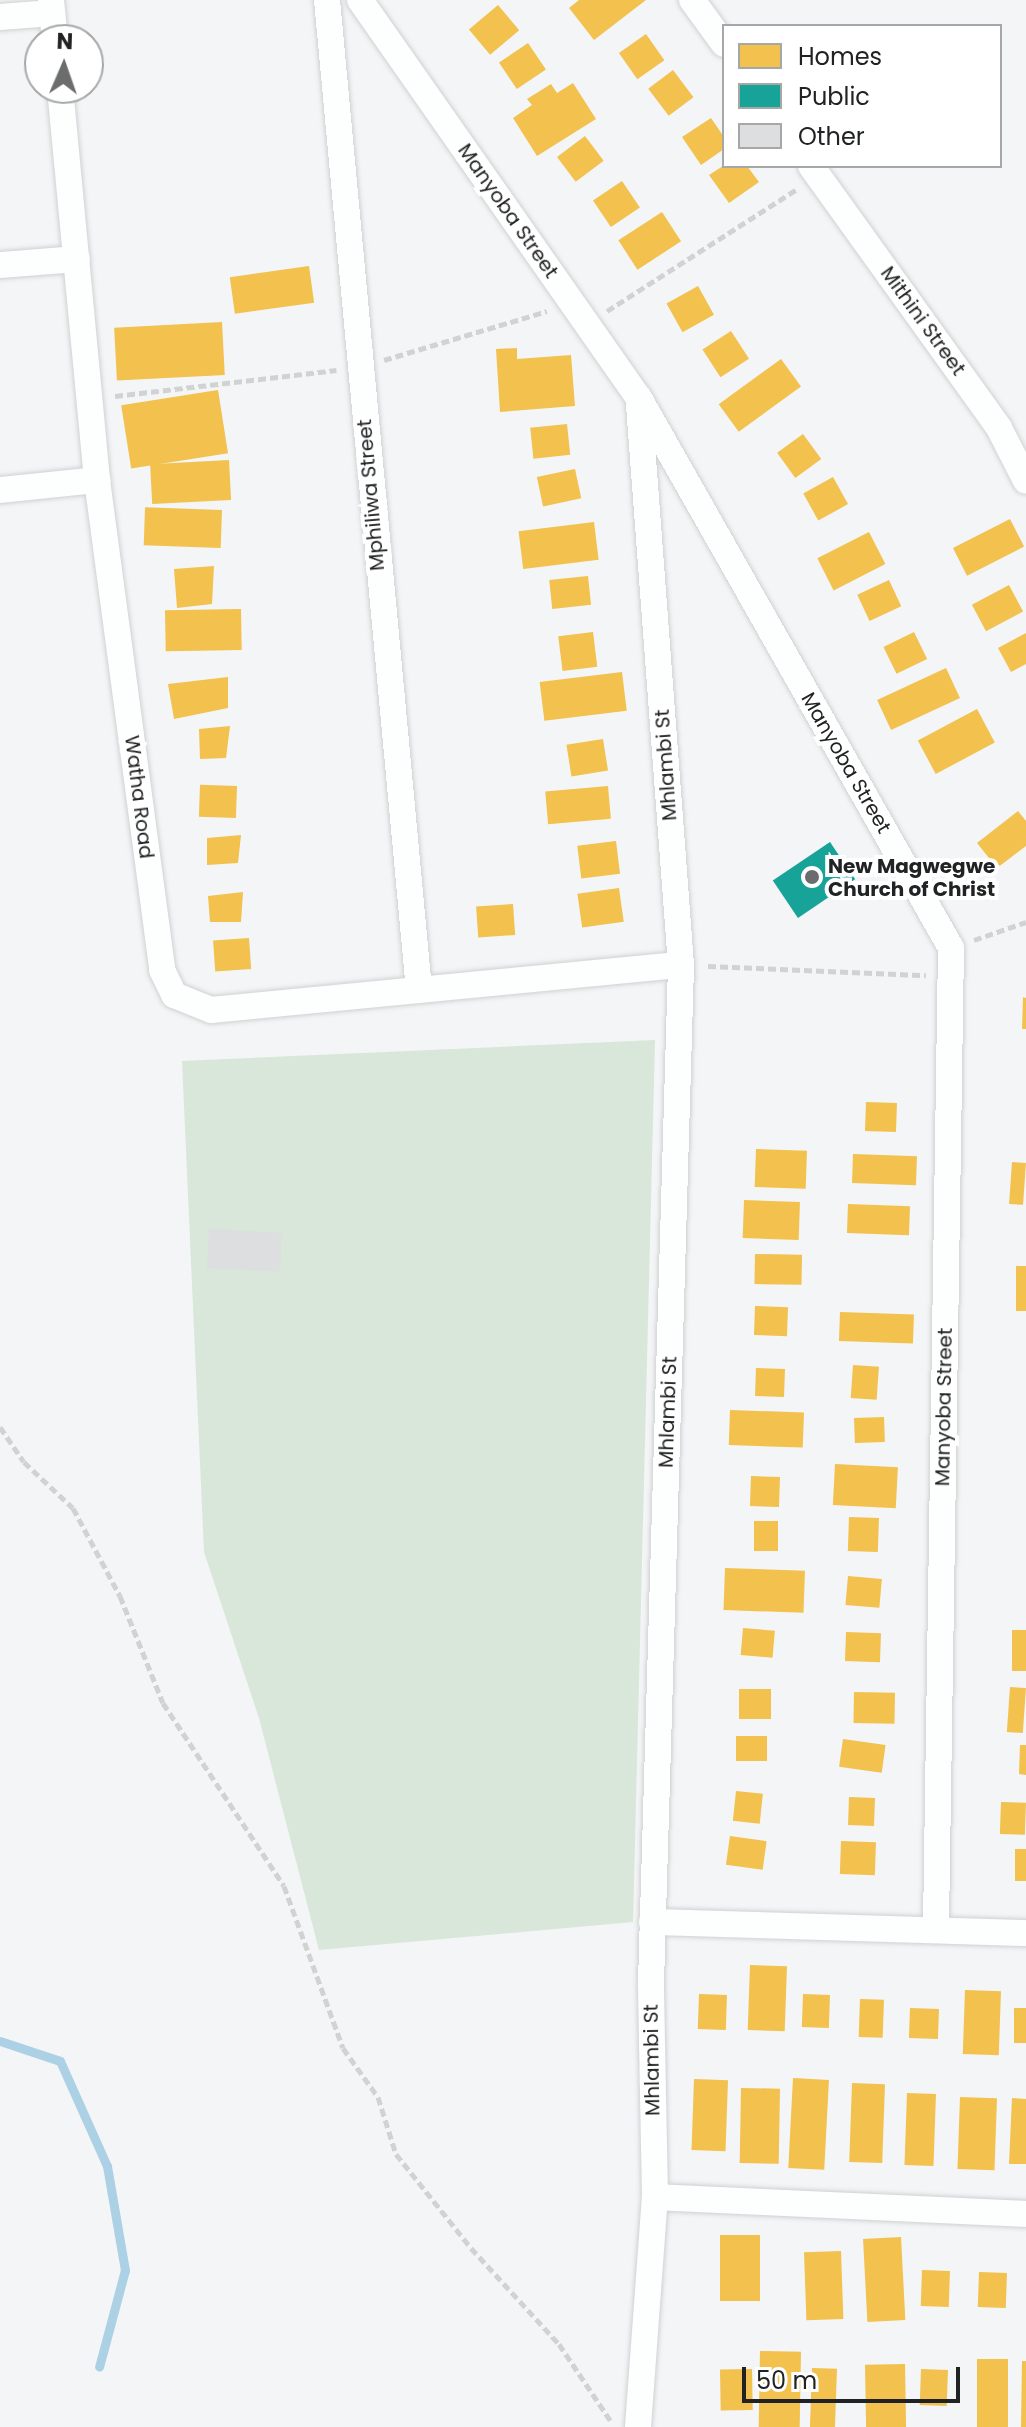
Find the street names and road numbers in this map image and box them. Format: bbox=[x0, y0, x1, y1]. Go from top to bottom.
street label: Manyoba Street bbox=[453, 139, 563, 283]
street label: Mithini Street bbox=[875, 262, 971, 380]
street label: Mphiliwa Street bbox=[352, 418, 390, 572]
street label: Manyoba Street bbox=[796, 688, 896, 838]
street label: Mhlambi St bbox=[650, 708, 682, 822]
street label: Watha Road bbox=[120, 734, 158, 860]
street label: Manyoba Street bbox=[931, 1328, 957, 1486]
street label: Mhlambi St bbox=[654, 1356, 682, 1468]
street label: Mhlambi St bbox=[639, 2004, 665, 2116]

